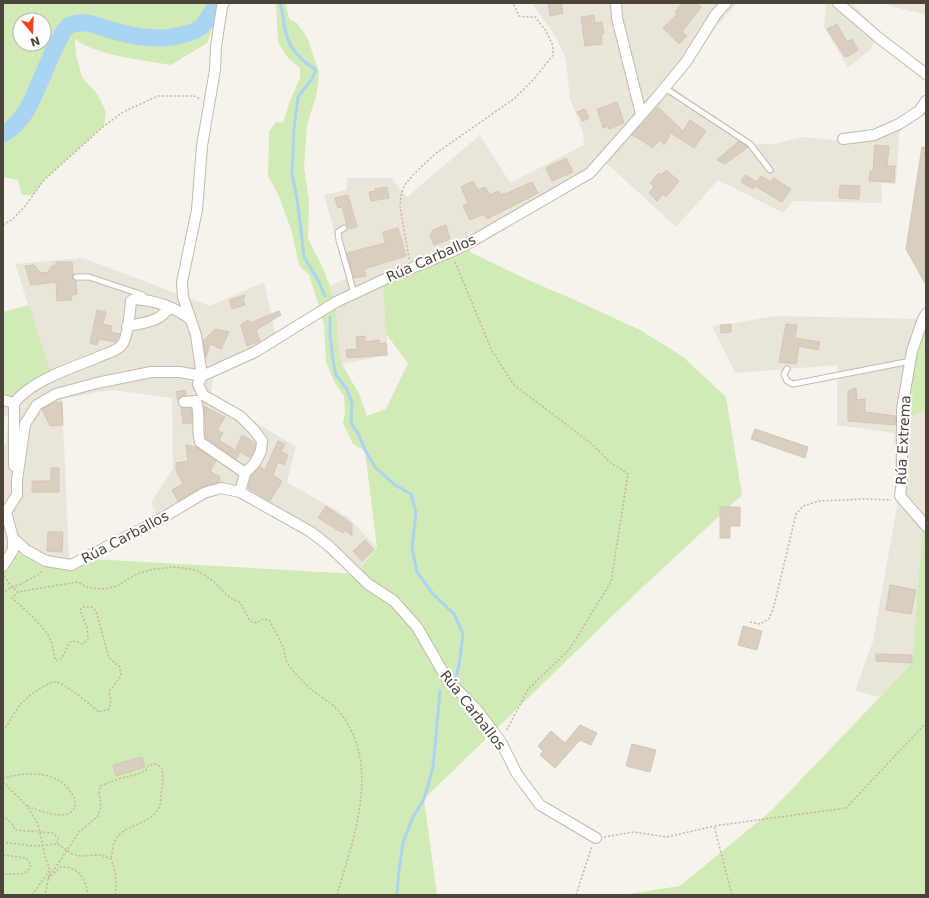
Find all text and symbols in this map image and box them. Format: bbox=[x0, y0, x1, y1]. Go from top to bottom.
north arrow bbox=[12, 12, 52, 52]
text: N bbox=[29, 33, 42, 49]
street label: Rúa Carballos bbox=[384, 231, 478, 285]
street label: Rúa Extrema bbox=[893, 395, 913, 485]
street label: Rúa Carballos bbox=[79, 507, 171, 567]
street label: Rúa Carballos bbox=[437, 667, 509, 753]

